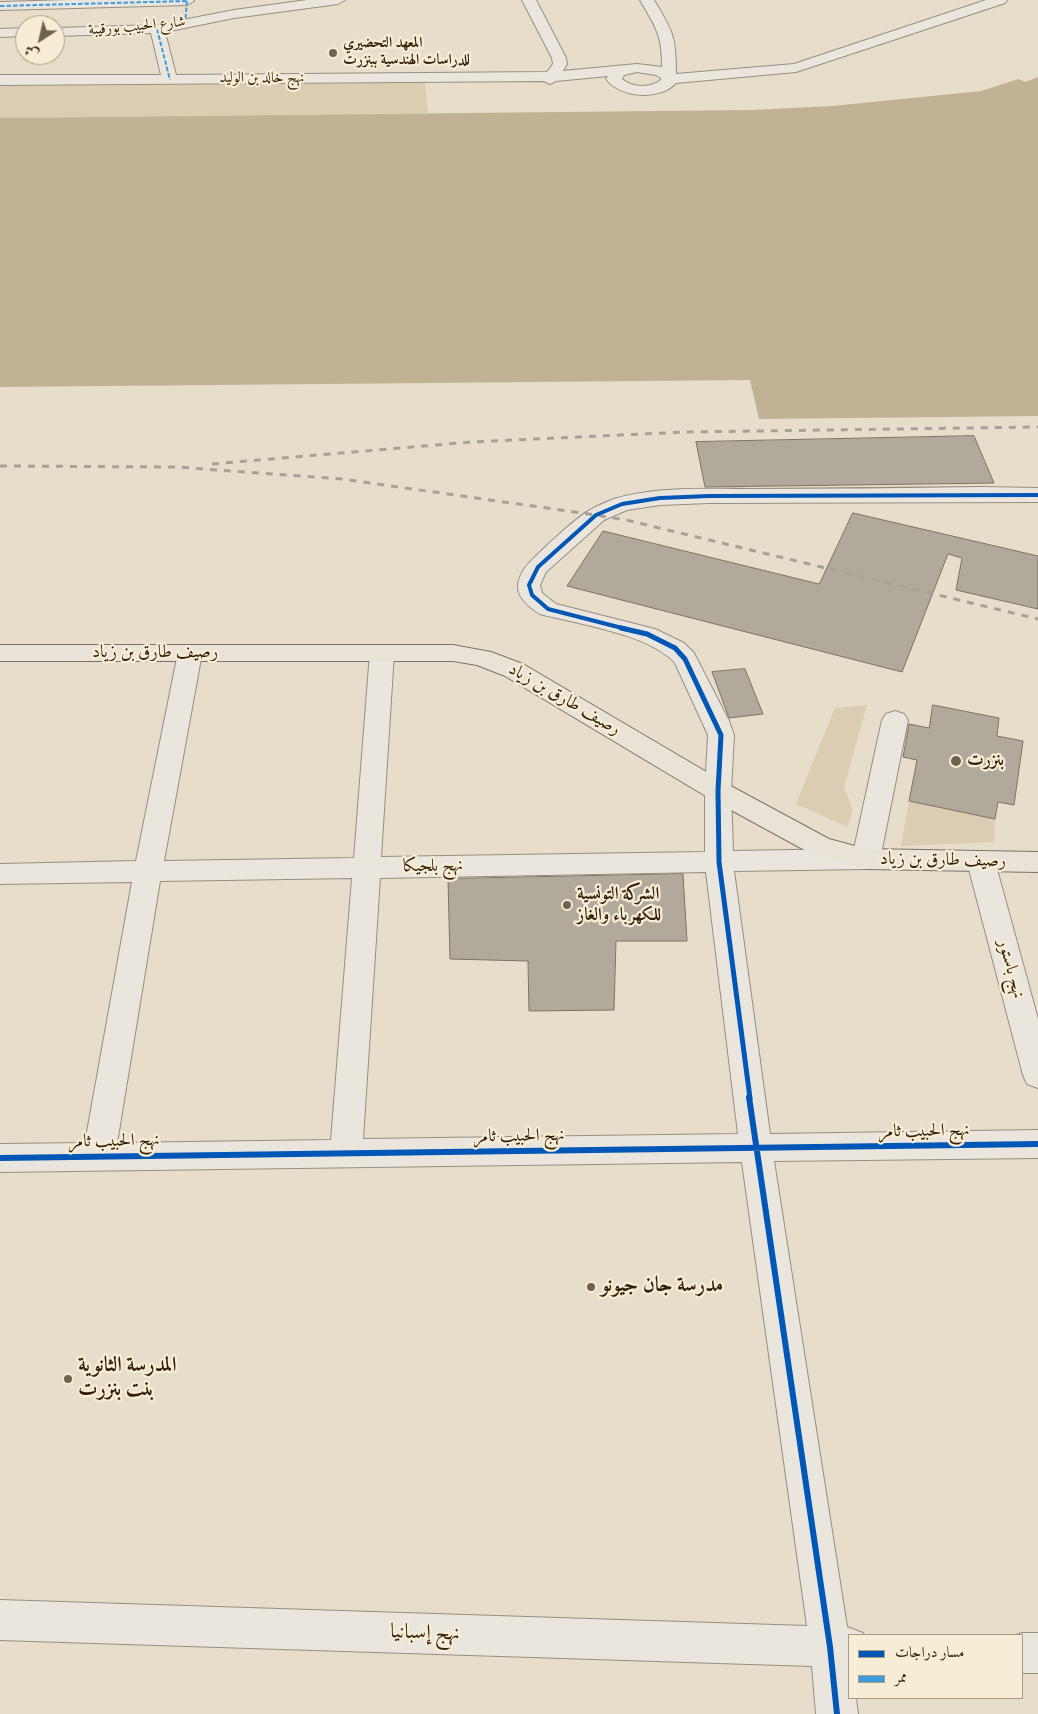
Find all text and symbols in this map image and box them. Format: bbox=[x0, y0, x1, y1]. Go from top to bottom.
street label: شارع الحبيب بورقيبة bbox=[88, 14, 186, 40]
north arrow bbox=[15, 15, 65, 65]
place label: المعهد التحضيري للدراسات الهندسية ببنزرت bbox=[343, 35, 470, 70]
text: ش bbox=[21, 40, 43, 63]
marker: المعهد التحضيري للدراسات الهندسية ببنزرت bbox=[327, 47, 339, 59]
street label: نهج خالد بن الوليد bbox=[220, 70, 304, 88]
street label: رصيف طارق بن زياد bbox=[92, 642, 218, 664]
street label: رصيف طارق بن زياد bbox=[504, 659, 624, 741]
place label: بنزرت bbox=[967, 750, 1004, 772]
marker: بنزرت bbox=[949, 754, 963, 768]
street label: رصيف طارق بن زياد bbox=[880, 849, 1006, 873]
street label: نهج بلجيكا bbox=[403, 856, 463, 878]
place label: الشركة التونسية للكهرباء والغاز bbox=[577, 884, 661, 926]
marker: الشركة التونسية للكهرباء والغاز bbox=[561, 899, 573, 911]
street label: نهج باستور bbox=[992, 937, 1028, 1001]
street label: نهج الحبيب ثامر bbox=[878, 1120, 970, 1144]
street label: نهج الحبيب ثامر bbox=[473, 1125, 565, 1149]
street label: نهج الحبيب ثامر bbox=[68, 1130, 160, 1154]
place label: مدرسة جان جيونو bbox=[601, 1274, 723, 1300]
marker: مدرسة جان جيونو bbox=[585, 1281, 597, 1293]
place label: المدرسة الثانوية بنت بنزرت bbox=[78, 1354, 177, 1404]
marker: المدرسة الثانوية بنت بنزرت bbox=[62, 1373, 74, 1385]
street label: نهج إسبانيا bbox=[390, 1620, 460, 1648]
legend bbox=[848, 1634, 1023, 1699]
text: مسار دراجات bbox=[895, 1643, 964, 1662]
text: ممر bbox=[895, 1668, 907, 1687]

